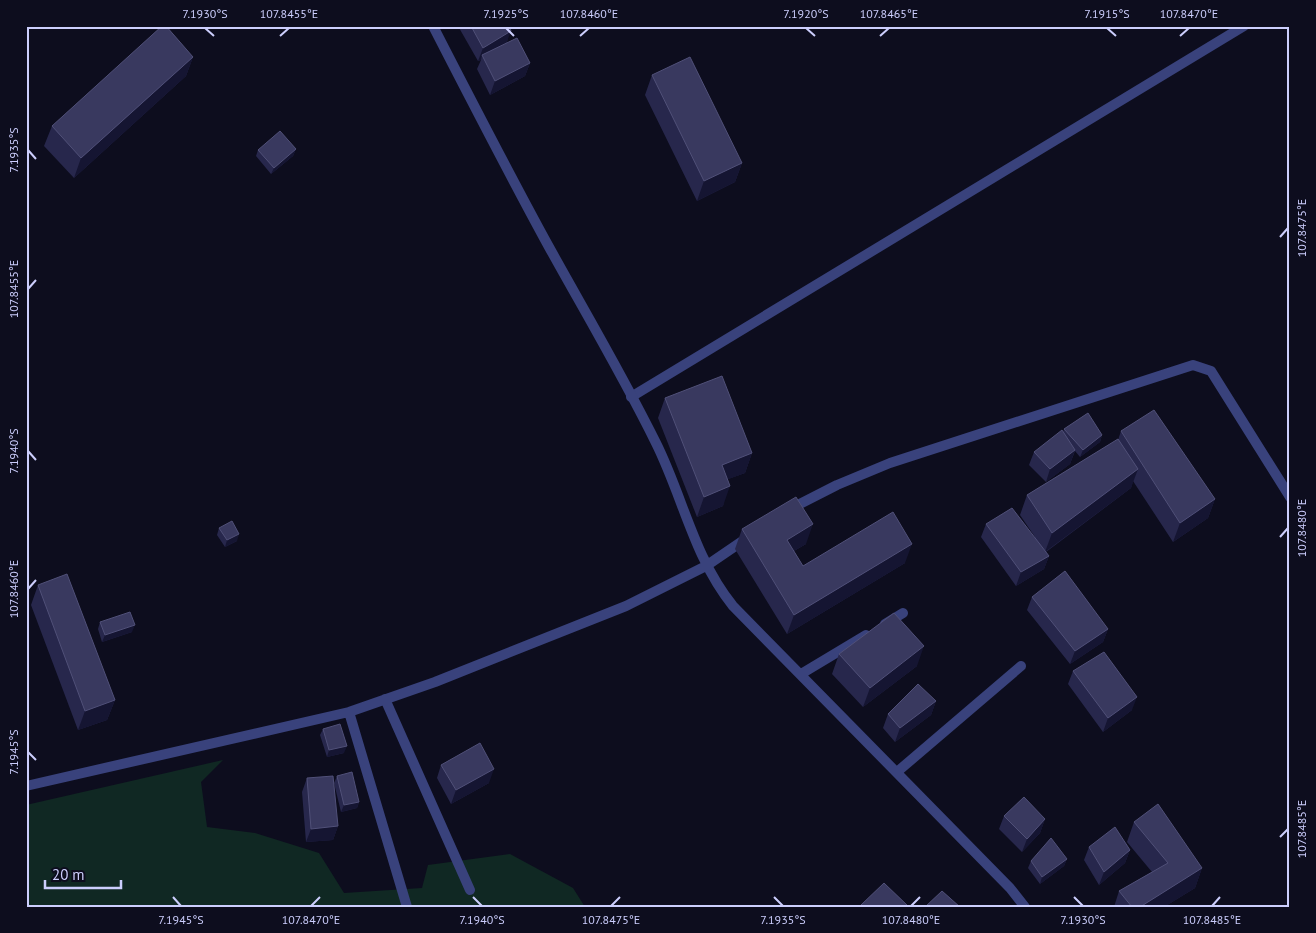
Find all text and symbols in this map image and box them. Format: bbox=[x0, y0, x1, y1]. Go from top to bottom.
text: 7.1930°S bbox=[182, 6, 228, 21]
text: 107.8455°E bbox=[260, 6, 318, 21]
text: 7.1925°S bbox=[483, 6, 529, 21]
text: 107.8460°E bbox=[560, 6, 618, 21]
text: 7.1920°S bbox=[783, 6, 829, 21]
text: 107.8465°E bbox=[860, 6, 918, 21]
text: 7.1915°S bbox=[1084, 6, 1130, 21]
text: 107.8470°E bbox=[1160, 6, 1218, 21]
text: 7.1935°S bbox=[6, 127, 21, 173]
text: 107.8475°E bbox=[1294, 199, 1309, 257]
text: 107.8455°E bbox=[6, 260, 21, 318]
text: 7.1940°S bbox=[6, 428, 21, 474]
text: 107.8480°E bbox=[1294, 499, 1309, 557]
text: 107.8460°E bbox=[6, 560, 21, 618]
text: 7.1945°S bbox=[6, 729, 21, 775]
text: 107.8485°E bbox=[1294, 800, 1309, 858]
scale bar bbox=[45, 858, 121, 890]
text: 20 m bbox=[52, 865, 85, 884]
text: 7.1945°S bbox=[158, 912, 204, 927]
text: 107.8470°E bbox=[282, 912, 340, 927]
text: 7.1940°S bbox=[459, 912, 505, 927]
text: 107.8475°E bbox=[582, 912, 640, 927]
text: 7.1935°S bbox=[760, 912, 806, 927]
text: 107.8480°E bbox=[882, 912, 940, 927]
text: 7.1930°S bbox=[1060, 912, 1106, 927]
text: 107.8485°E bbox=[1183, 912, 1241, 927]

